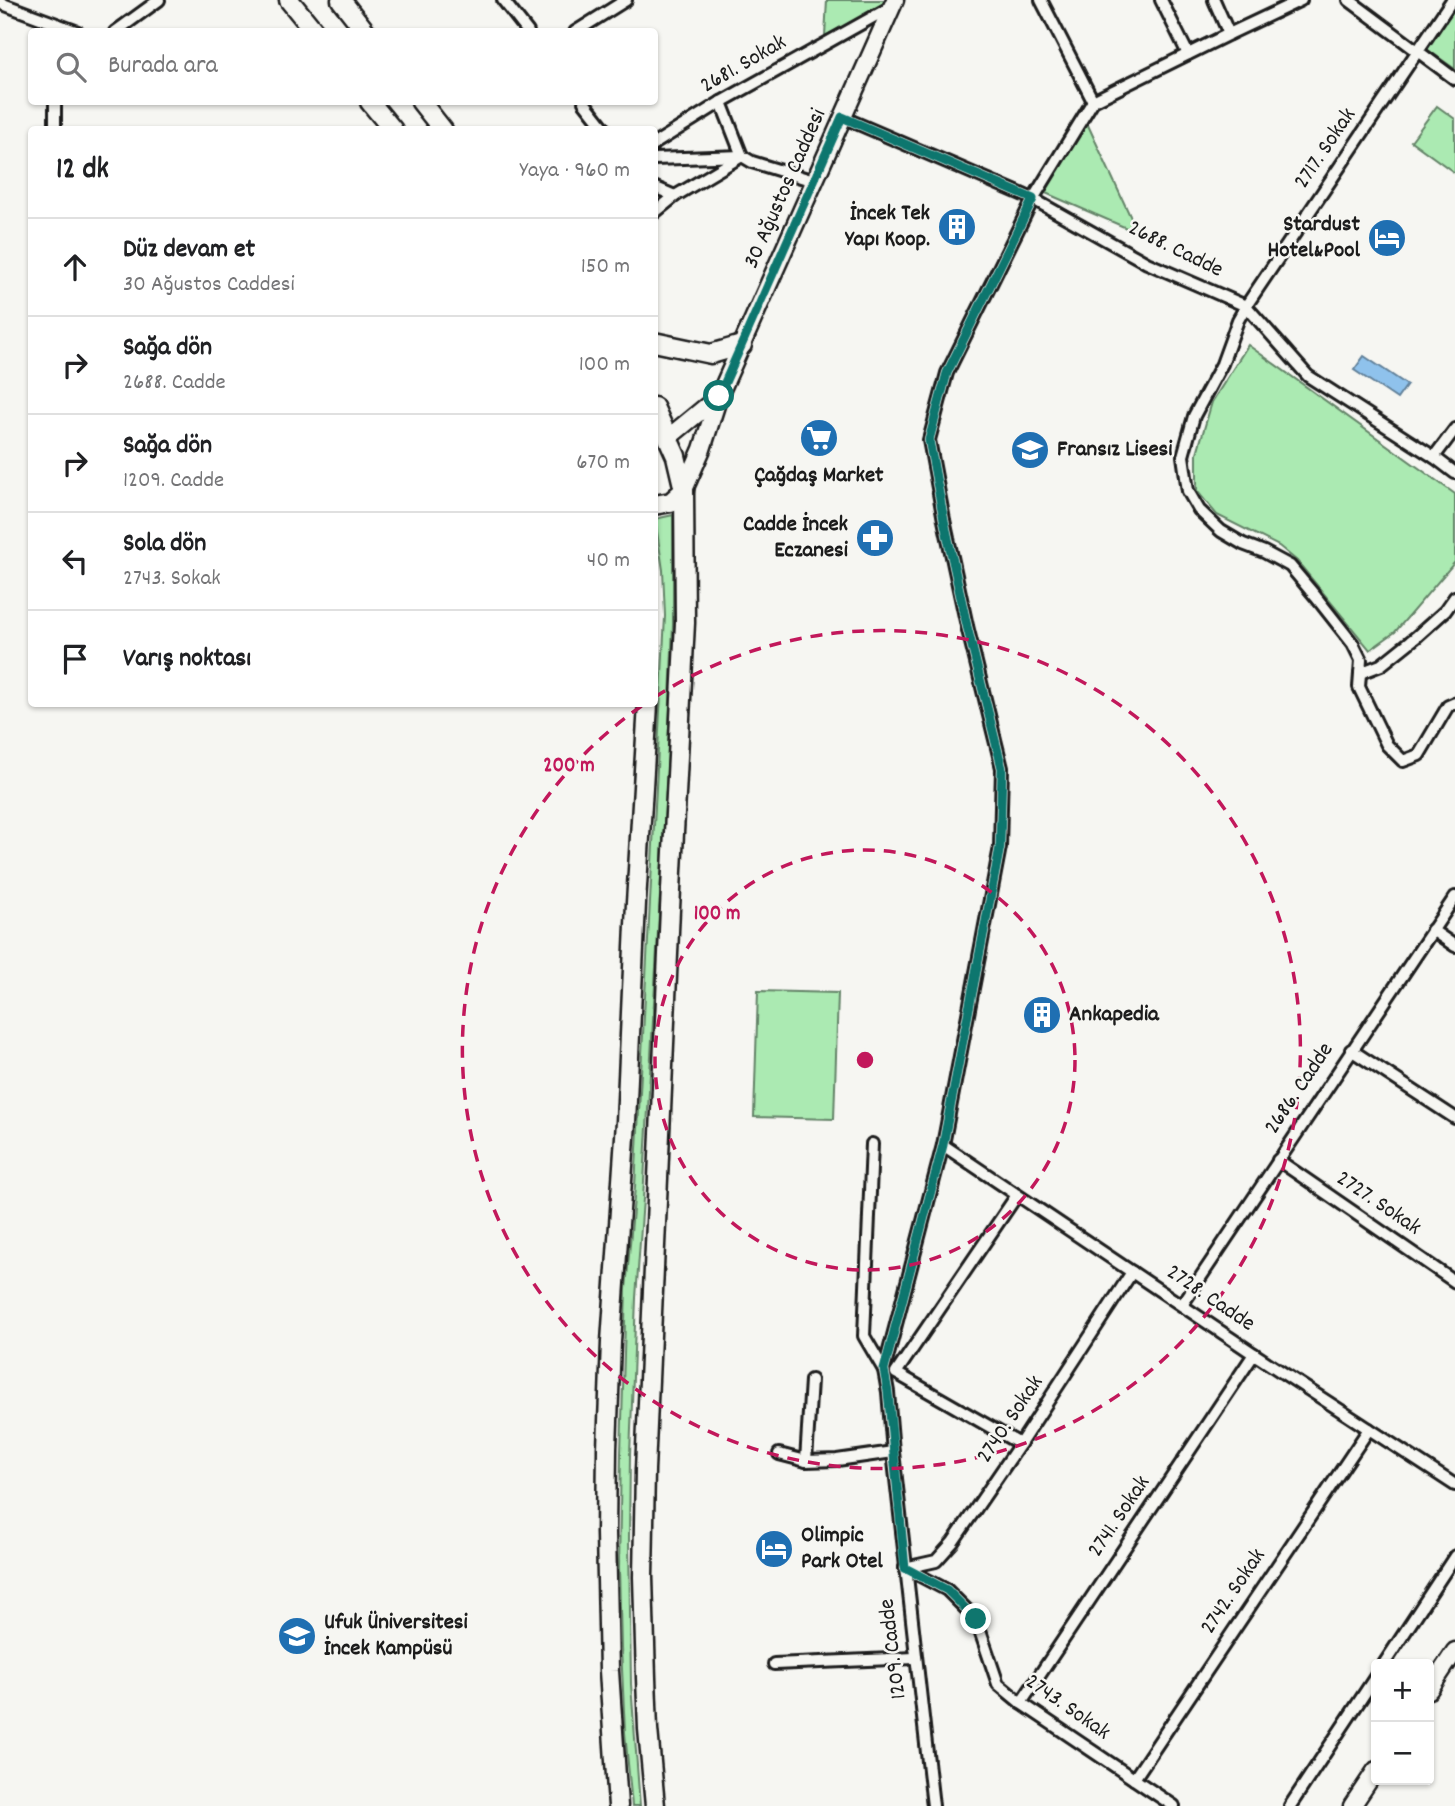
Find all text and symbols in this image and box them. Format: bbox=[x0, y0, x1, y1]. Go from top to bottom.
street label: 2681. Sokak bbox=[695, 27, 793, 103]
search box bbox=[28, 28, 658, 105]
icon: search bbox=[52, 48, 90, 86]
text: Burada ara bbox=[108, 48, 218, 85]
street label: 2717. Sokak bbox=[1287, 102, 1365, 196]
street label: 30 Ağustos Caddesi bbox=[736, 104, 836, 274]
text: 12 dk bbox=[56, 150, 109, 193]
text: Yaya · 960 m bbox=[519, 155, 630, 188]
place label: İncek Tek Yapı Koop. bbox=[844, 198, 931, 257]
building icon: İncek Tek Yapı Koop. bbox=[936, 206, 978, 248]
place label: Stardust Hotel&Pool bbox=[1267, 209, 1361, 268]
street label: 2688. Cadde bbox=[1122, 213, 1228, 287]
hotel icon: Stardust Hotel&Pool bbox=[1366, 217, 1408, 259]
text: Düz devam et bbox=[123, 232, 255, 269]
icon: ahead bbox=[56, 248, 94, 286]
text: 150 m bbox=[581, 251, 630, 284]
text: 30 Ağustos Caddesi bbox=[123, 269, 295, 302]
text: Sağa dön bbox=[123, 330, 212, 367]
icon: right bbox=[56, 346, 94, 384]
text: 100 m bbox=[579, 349, 630, 382]
text: 2688. Cadde bbox=[123, 367, 226, 400]
route start bbox=[703, 380, 734, 411]
supermarket icon: Çağdaş Market bbox=[798, 417, 840, 459]
text: Sağa dön bbox=[123, 428, 212, 465]
school or university icon: Fransız Lisesi bbox=[1009, 429, 1051, 471]
place label: Fransız Lisesi bbox=[1057, 434, 1173, 467]
icon: right bbox=[56, 444, 94, 482]
text: 670 m bbox=[576, 447, 630, 480]
place label: Çağdaş Market bbox=[754, 460, 884, 493]
text: 1209. Cadde bbox=[123, 465, 224, 498]
place label: Cadde İncek Eczanesi bbox=[743, 509, 849, 568]
pharmacy icon: Cadde İncek Eczanesi bbox=[854, 517, 896, 559]
text: Sola dön bbox=[123, 526, 206, 563]
icon: left bbox=[56, 542, 94, 580]
text: 40 m bbox=[587, 545, 630, 578]
text: 2743. Sokak bbox=[123, 563, 221, 596]
icon: arrive bbox=[56, 640, 94, 678]
text: Varış noktası bbox=[123, 641, 251, 678]
text: 200 m bbox=[543, 752, 595, 782]
text: 100 m bbox=[694, 900, 740, 930]
building icon: Ankapedia bbox=[1021, 994, 1063, 1036]
place label: Ankapedia bbox=[1069, 999, 1160, 1032]
street label: 2686. Cadde bbox=[1257, 1036, 1343, 1142]
centre of rings bbox=[853, 1048, 877, 1072]
street label: 2727. Sokak bbox=[1329, 1163, 1427, 1245]
street label: 2728. Cadde bbox=[1159, 1257, 1261, 1341]
street label: 2740. Sokak bbox=[969, 1369, 1053, 1471]
street label: 2741. Sokak bbox=[1080, 1469, 1160, 1565]
place label: Olimpic Park Otel bbox=[801, 1520, 883, 1579]
hotel icon: Olimpic Park Otel bbox=[753, 1528, 795, 1570]
street label: 2742. Sokak bbox=[1193, 1542, 1275, 1642]
street label: 1209. Cadde bbox=[871, 1597, 917, 1701]
route end bbox=[960, 1603, 991, 1634]
place label: Ufuk Üniversitesi İncek Kampüsü bbox=[324, 1607, 468, 1666]
school or university icon: Ufuk Üniversitesi İncek Kampüsü bbox=[276, 1615, 318, 1657]
map controls bbox=[1371, 1659, 1434, 1785]
button: + bbox=[1371, 1659, 1434, 1722]
street label: 2743. Sokak bbox=[1018, 1666, 1116, 1750]
button: − bbox=[1371, 1722, 1434, 1785]

